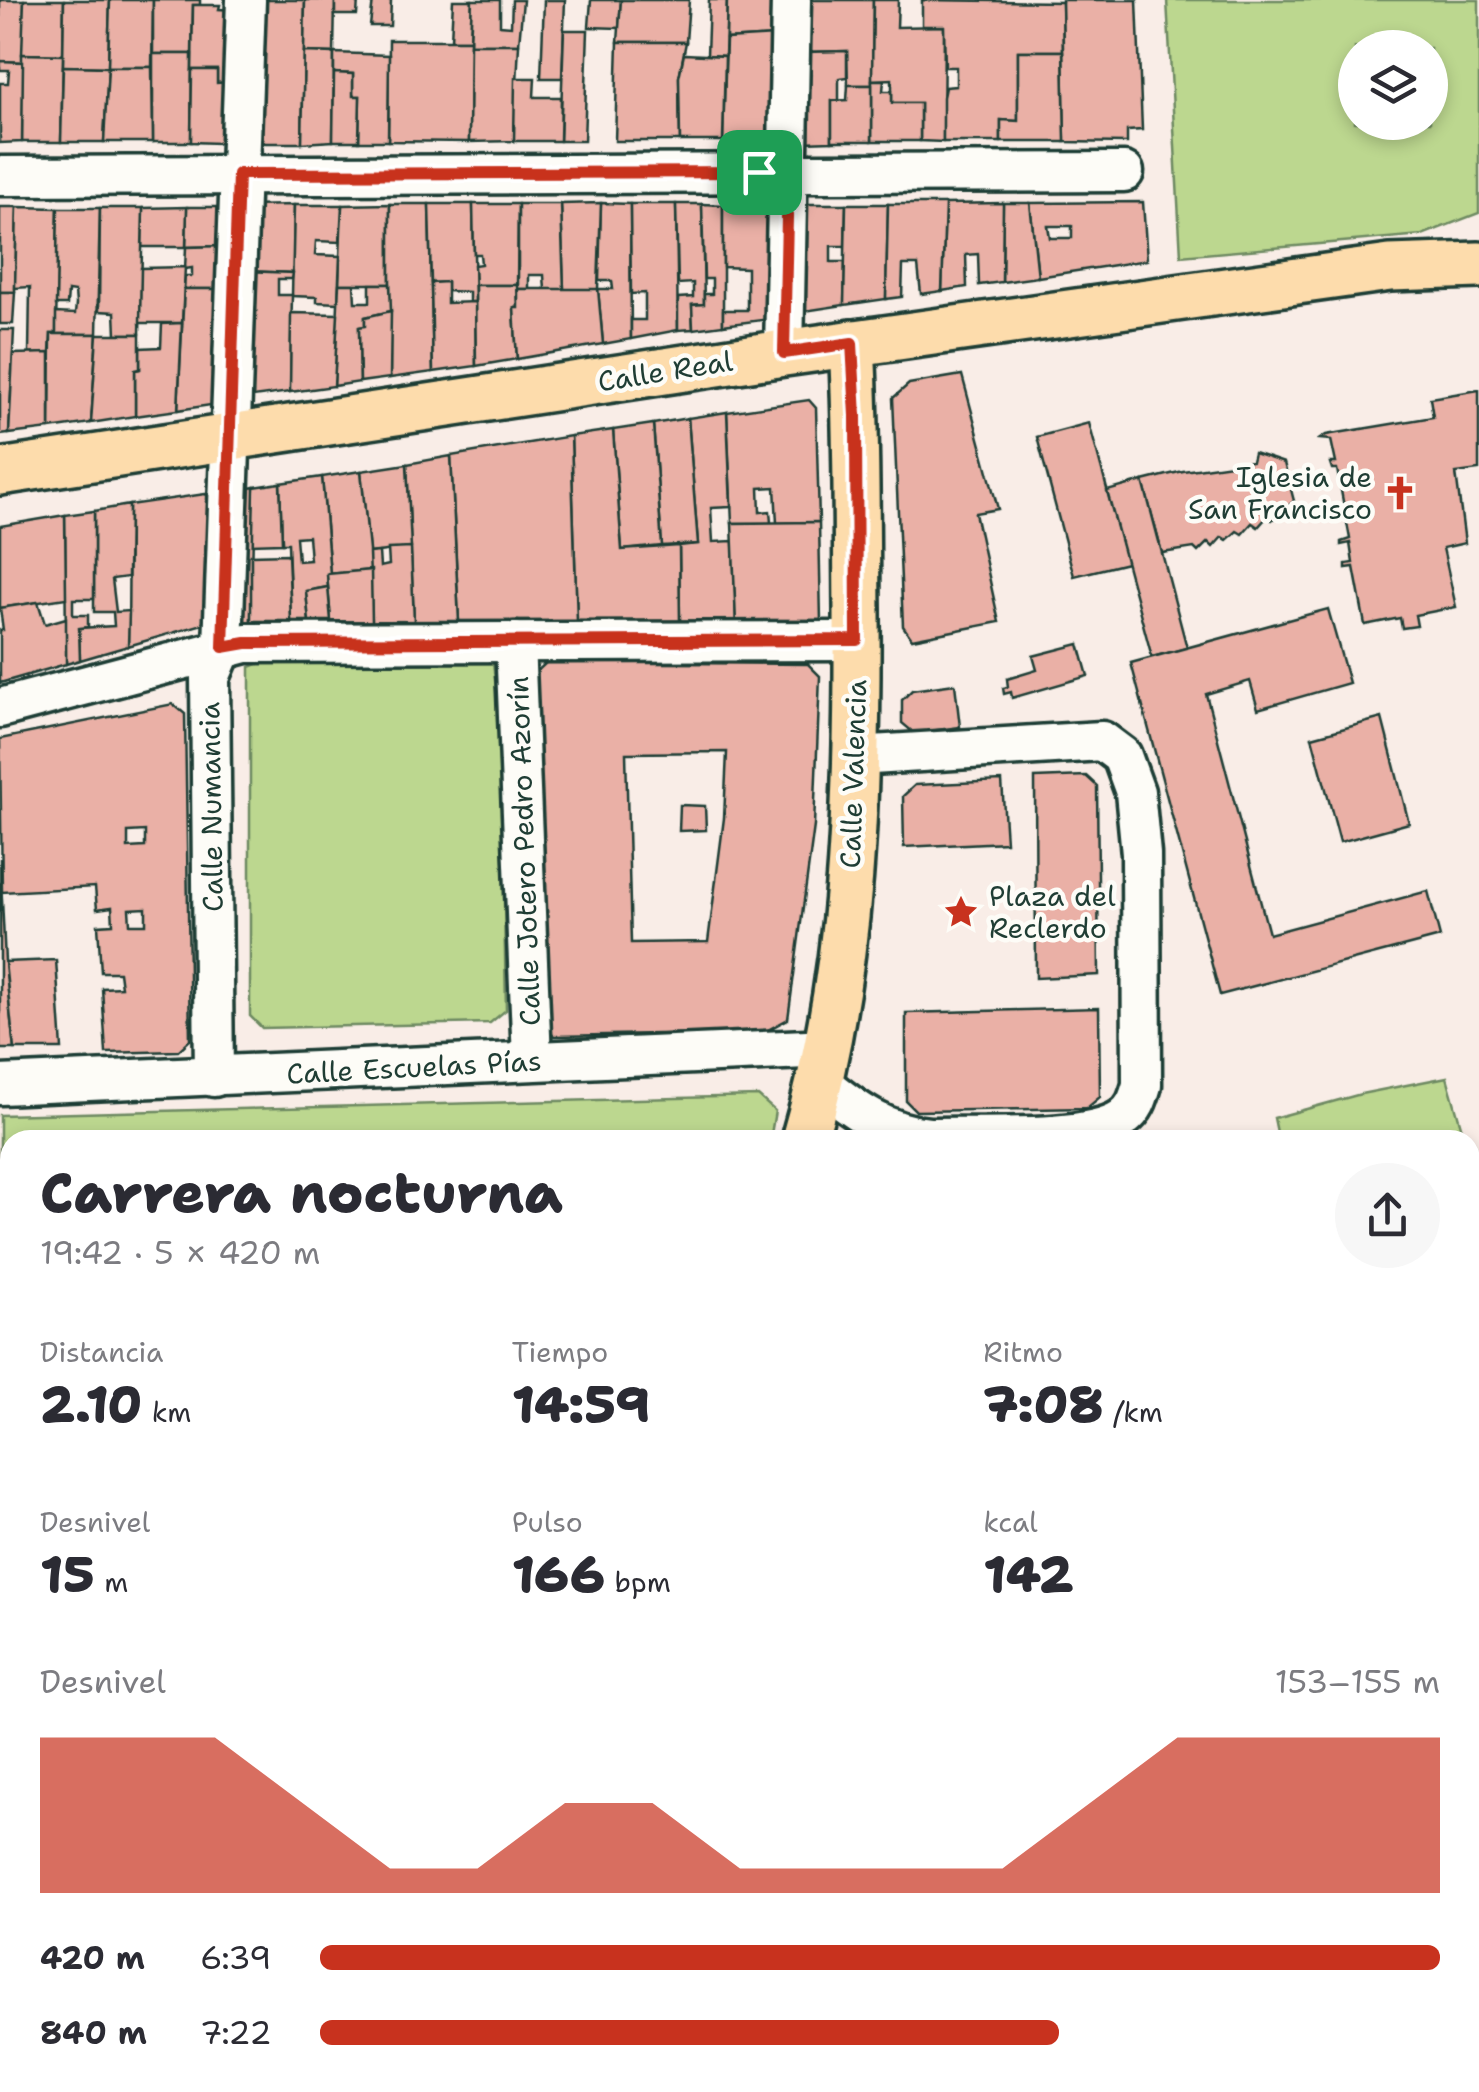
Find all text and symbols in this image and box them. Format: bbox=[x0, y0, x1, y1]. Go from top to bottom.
map controls bbox=[1338, 30, 1448, 140]
button: layers bbox=[1338, 30, 1448, 140]
pin bbox=[717, 130, 802, 215]
icon: arrive bbox=[732, 145, 787, 200]
street label: Calle Real bbox=[595, 342, 736, 400]
place label: Iglesia de San Francisco bbox=[1188, 458, 1372, 528]
church icon: Iglesia de San Francisco bbox=[1381, 474, 1419, 512]
street label: Calle Jotero Pedro Azorín bbox=[499, 676, 549, 1026]
street label: Calle Valencia bbox=[831, 679, 875, 869]
street label: Calle Numancia bbox=[190, 702, 232, 912]
place label: Plaza del Reclerdo bbox=[989, 877, 1116, 947]
place icon: Plaza del Reclerdo bbox=[942, 893, 980, 931]
street label: Calle Escuelas Pías bbox=[286, 1041, 542, 1093]
text: Carrera nocturna bbox=[40, 1156, 563, 1230]
button: share bbox=[1335, 1163, 1440, 1268]
text: 19:42 · 5 × 420 m bbox=[40, 1231, 320, 1274]
text: Distancia bbox=[40, 1333, 163, 1371]
text: Tiempo bbox=[512, 1333, 608, 1371]
text: Ritmo bbox=[983, 1333, 1063, 1371]
text: 2.10 bbox=[40, 1371, 142, 1438]
text: 14:59 bbox=[512, 1371, 650, 1438]
text: 7:08 bbox=[983, 1371, 1103, 1438]
text: km bbox=[142, 1393, 191, 1431]
text: /km bbox=[1103, 1393, 1163, 1431]
text: Desnivel bbox=[40, 1503, 150, 1541]
text: Pulso bbox=[512, 1503, 583, 1541]
text: kcal bbox=[983, 1503, 1038, 1541]
text: 15 bbox=[40, 1541, 95, 1608]
text: 166 bbox=[512, 1541, 605, 1608]
text: 142 bbox=[983, 1541, 1074, 1608]
text: m bbox=[95, 1563, 129, 1601]
text: bpm bbox=[605, 1563, 671, 1601]
text: Desnivel bbox=[40, 1660, 166, 1703]
text: 153–155 m bbox=[1275, 1660, 1440, 1703]
text: 420 m bbox=[40, 1936, 145, 1979]
text: 6:39 bbox=[200, 1936, 271, 1979]
text: 840 m bbox=[40, 2011, 147, 2054]
text: 7:22 bbox=[200, 2011, 272, 2054]

